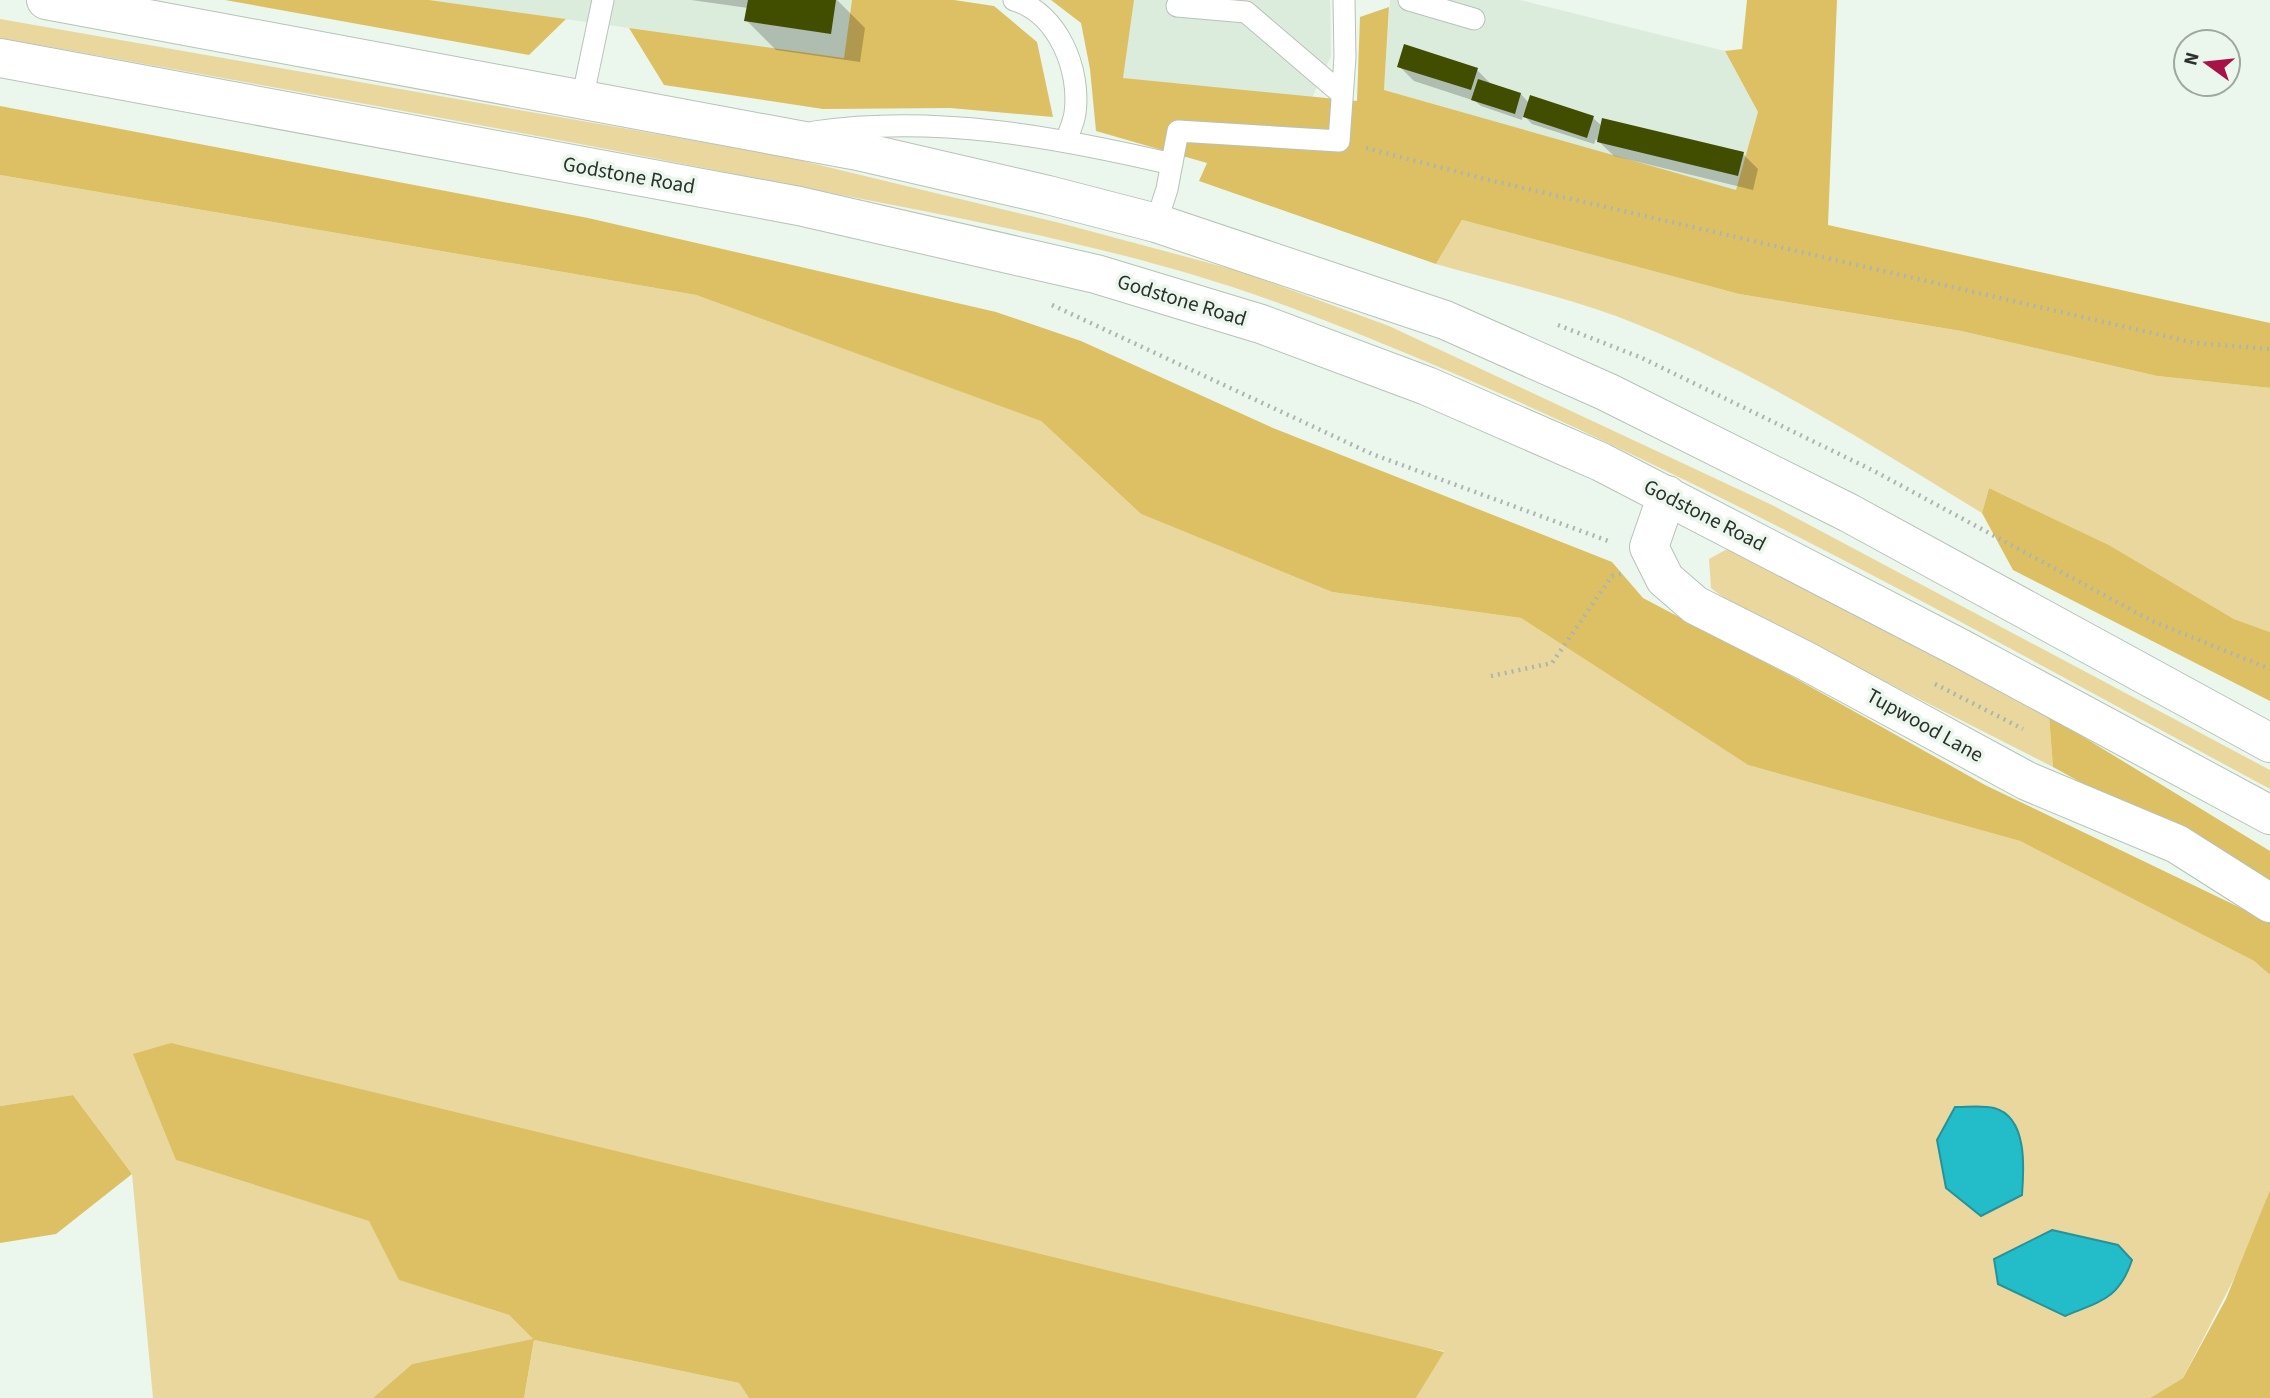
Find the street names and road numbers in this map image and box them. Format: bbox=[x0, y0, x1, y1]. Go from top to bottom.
street label: Godstone Road bbox=[561, 149, 697, 201]
street label: Godstone Road bbox=[1114, 266, 1250, 334]
street label: Godstone Road bbox=[1639, 471, 1771, 559]
street label: Tupwood Lane bbox=[1861, 680, 1989, 770]

